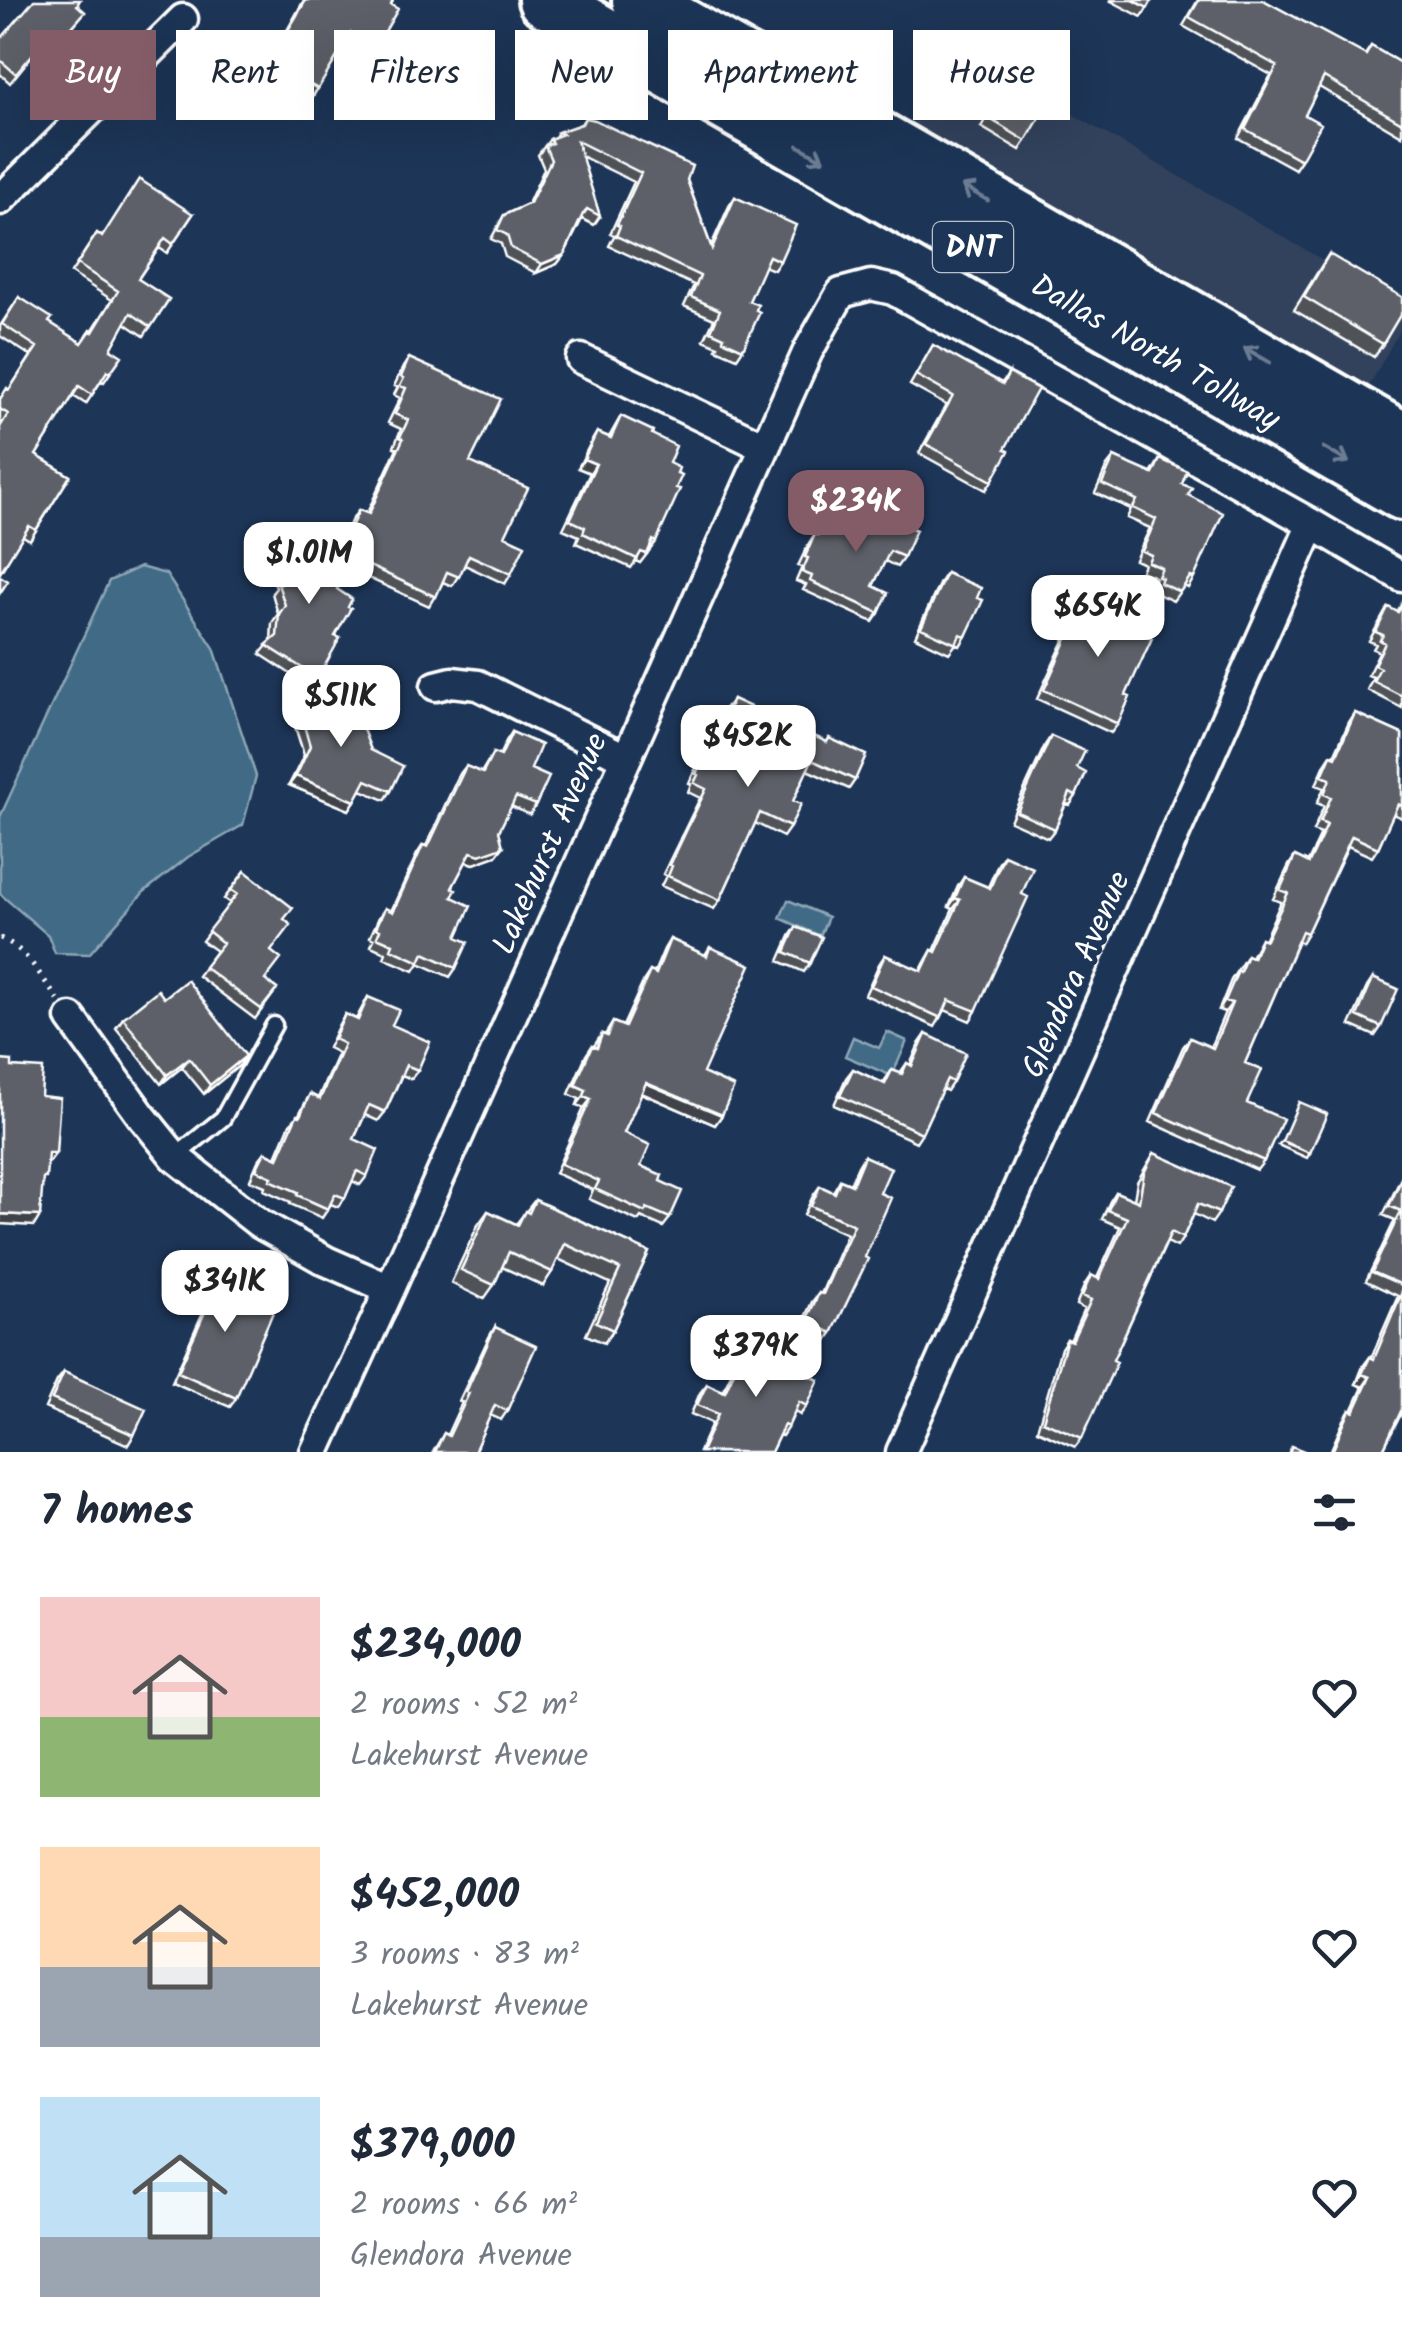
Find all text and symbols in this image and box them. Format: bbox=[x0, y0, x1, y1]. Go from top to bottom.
chip: Buy bbox=[30, 30, 156, 120]
chip: Rent bbox=[176, 30, 314, 120]
chip: Filters bbox=[334, 30, 495, 120]
chip: New bbox=[515, 30, 648, 120]
chip: Apartment bbox=[668, 30, 893, 120]
chip: House bbox=[913, 30, 1070, 120]
one-way arrow bbox=[796, 144, 825, 164]
one-way arrow bbox=[961, 183, 990, 203]
road number: DNT bbox=[933, 222, 1013, 272]
street label: Dallas North Tollway bbox=[1020, 262, 1290, 446]
one-way arrow bbox=[1243, 345, 1272, 365]
one-way arrow bbox=[1321, 445, 1349, 465]
pin: $234K bbox=[786, 470, 926, 555]
text: $234K bbox=[810, 477, 902, 528]
pin: $1.01M bbox=[228, 522, 390, 607]
text: $1.01M bbox=[266, 529, 352, 580]
pin: $654K bbox=[1028, 575, 1168, 660]
text: $654K bbox=[1053, 582, 1143, 633]
pin: $511K bbox=[271, 665, 411, 750]
text: $511K bbox=[304, 672, 378, 723]
pin: $452K bbox=[678, 705, 818, 790]
text: $452K bbox=[703, 712, 793, 763]
street label: Lakehurst Avenue bbox=[480, 725, 623, 963]
street label: Glendora Avenue bbox=[1009, 863, 1146, 1087]
pin: $341K bbox=[155, 1250, 295, 1335]
text: $341K bbox=[184, 1257, 266, 1308]
pin: $379K bbox=[686, 1315, 826, 1400]
text: $379K bbox=[712, 1322, 800, 1373]
text: 7 homes bbox=[40, 1479, 193, 1546]
icon: filters bbox=[1307, 1485, 1362, 1540]
text: $234,000 bbox=[350, 1613, 521, 1680]
icon: home bbox=[120, 1637, 240, 1757]
icon: heart bbox=[1307, 1670, 1362, 1725]
text: 2 rooms · 52 m² bbox=[350, 1680, 577, 1731]
text: Lakehurst Avenue bbox=[350, 1731, 588, 1782]
text: $452,000 bbox=[350, 1863, 519, 1930]
icon: home bbox=[120, 1887, 240, 2007]
icon: heart bbox=[1307, 1920, 1362, 1975]
text: 3 rooms · 83 m² bbox=[350, 1930, 579, 1981]
text: Lakehurst Avenue bbox=[350, 1981, 588, 2032]
text: $379,000 bbox=[350, 2113, 515, 2180]
icon: home bbox=[120, 2137, 240, 2257]
icon: heart bbox=[1307, 2170, 1362, 2225]
text: 2 rooms · 66 m² bbox=[350, 2180, 577, 2231]
text: Glendora Avenue bbox=[350, 2231, 572, 2282]

